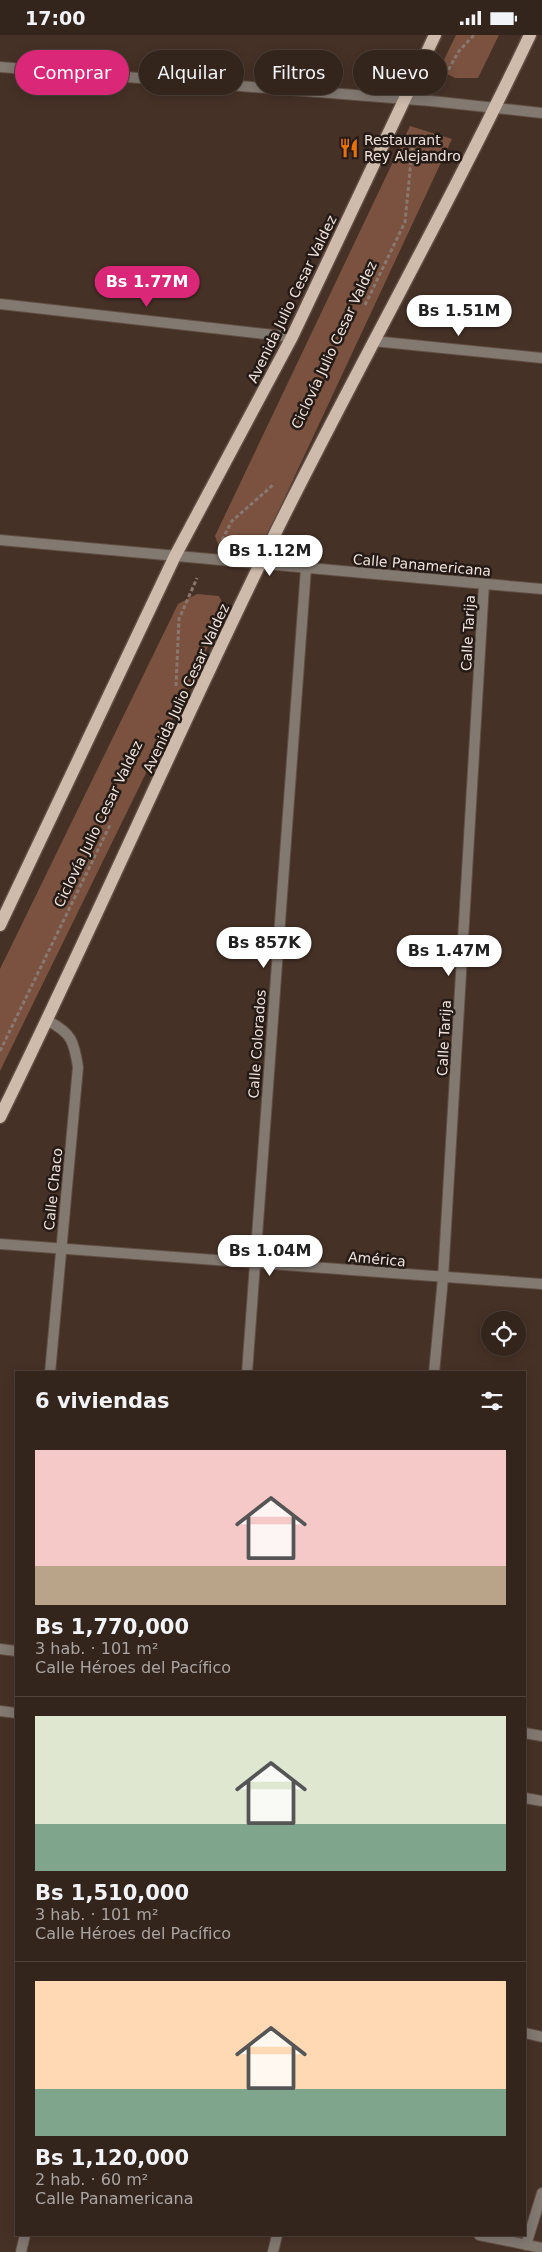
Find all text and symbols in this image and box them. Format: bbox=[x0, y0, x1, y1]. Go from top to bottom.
text: 17:00 bbox=[25, 7, 85, 29]
chip: Comprar bbox=[15, 50, 129, 95]
chip: Alquilar bbox=[139, 50, 244, 95]
chip: Filtros bbox=[254, 50, 343, 95]
chip: Nuevo bbox=[353, 50, 447, 95]
place label: Restaurant Rey Alejandro bbox=[364, 132, 461, 164]
restaurant icon: Restaurant Rey Alejandro bbox=[338, 137, 360, 159]
street label: Avenida Julio Cesar Valdez bbox=[244, 213, 340, 385]
street label: Ciclovía Julio Cesar Valdez bbox=[288, 259, 380, 431]
pin: Bs 1.77M bbox=[95, 265, 199, 308]
text: Bs 1.77M bbox=[106, 272, 188, 291]
pin: Bs 1.51M bbox=[407, 295, 511, 337]
text: Bs 1.51M bbox=[418, 301, 500, 320]
pin: Bs 1.12M bbox=[218, 535, 322, 577]
text: Bs 1.12M bbox=[229, 541, 311, 560]
street label: Calle Panamericana bbox=[352, 551, 492, 579]
street label: Calle Tarija bbox=[458, 595, 478, 671]
street label: Avenida Julio Cesar Valdez bbox=[140, 601, 232, 775]
street label: Ciclovía Julio Cesar Valdez bbox=[51, 738, 145, 910]
pin: Bs 857K bbox=[218, 927, 310, 969]
text: Bs 857K bbox=[227, 933, 301, 952]
pin: Bs 1.47M bbox=[397, 935, 501, 977]
text: Bs 1.47M bbox=[408, 941, 490, 960]
street label: Calle Colorados bbox=[245, 989, 269, 1099]
street label: Calle Tarija bbox=[434, 1000, 454, 1076]
street label: Calle Chaco bbox=[41, 1147, 65, 1231]
pin: Bs 1.04M bbox=[218, 1235, 322, 1277]
text: Bs 1.04M bbox=[229, 1241, 311, 1260]
street label: América bbox=[348, 1249, 406, 1269]
map controls bbox=[481, 1311, 526, 1356]
button: locate bbox=[481, 1311, 526, 1356]
icon: filters bbox=[478, 1387, 506, 1415]
text: 6 viviendas bbox=[35, 1389, 170, 1413]
icon: home bbox=[226, 1483, 316, 1573]
text: Bs 1,770,000 bbox=[35, 1615, 189, 1639]
text: 3 hab. · 101 m² bbox=[35, 1639, 158, 1658]
text: Calle Héroes del Pacífico bbox=[35, 1658, 231, 1677]
icon: home bbox=[226, 1748, 316, 1838]
text: Bs 1,510,000 bbox=[35, 1881, 189, 1905]
text: 3 hab. · 101 m² bbox=[35, 1905, 158, 1924]
text: Calle Héroes del Pacífico bbox=[35, 1924, 231, 1943]
icon: home bbox=[226, 2013, 316, 2103]
text: Bs 1,120,000 bbox=[35, 2146, 189, 2170]
text: 2 hab. · 60 m² bbox=[35, 2170, 148, 2189]
text: Calle Panamericana bbox=[35, 2189, 193, 2208]

